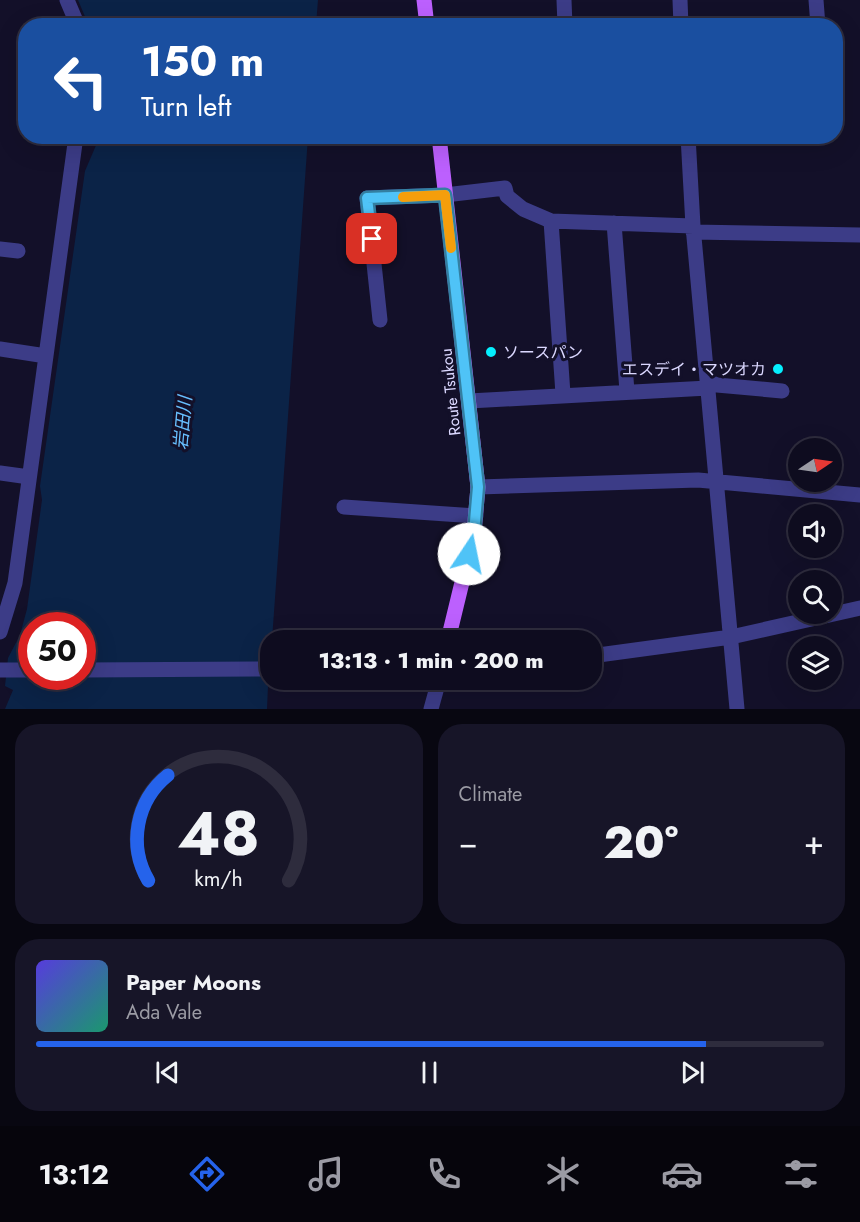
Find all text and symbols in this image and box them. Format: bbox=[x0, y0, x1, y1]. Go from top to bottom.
text: 150 m bbox=[141, 31, 264, 92]
icon: left bbox=[42, 42, 120, 120]
text: Turn left bbox=[141, 87, 231, 126]
pin bbox=[346, 213, 397, 264]
icon: arrive bbox=[355, 222, 388, 255]
place label: ソースパン bbox=[503, 341, 583, 364]
marker: ソースパン bbox=[484, 345, 498, 359]
street label: Route Tsukou bbox=[434, 347, 467, 437]
place label: エスデイ・マツオカ bbox=[622, 358, 766, 381]
marker: エスデイ・マツオカ bbox=[771, 362, 785, 376]
water label: 岩田川 bbox=[168, 393, 198, 451]
north arrow bbox=[788, 438, 842, 492]
map controls bbox=[788, 438, 842, 690]
button: sound bbox=[788, 504, 842, 558]
position arrow bbox=[437, 522, 501, 586]
button: search bbox=[788, 570, 842, 624]
speed limit sign: 50 bbox=[18, 612, 96, 690]
button: layers bbox=[788, 636, 842, 690]
text: 13:13 · 1 min · 200 m bbox=[318, 644, 544, 676]
text: Climate bbox=[459, 780, 522, 809]
text: 48 bbox=[177, 788, 260, 878]
text: 20° bbox=[603, 810, 678, 875]
text: − bbox=[459, 819, 478, 866]
text: + bbox=[804, 819, 824, 866]
text: km/h bbox=[195, 863, 243, 894]
text: Paper Moons bbox=[126, 966, 261, 998]
text: Ada Vale bbox=[126, 998, 202, 1027]
icon: previous bbox=[151, 1056, 184, 1089]
icon: pause bbox=[413, 1056, 446, 1089]
icon: next bbox=[676, 1056, 709, 1089]
icon: directions bbox=[186, 1153, 228, 1195]
icon: music bbox=[305, 1153, 347, 1195]
icon: phone bbox=[423, 1153, 465, 1195]
icon: climate bbox=[542, 1153, 584, 1195]
icon: car bbox=[661, 1153, 703, 1195]
icon: filters bbox=[780, 1153, 822, 1195]
text: 13:12 bbox=[38, 1155, 109, 1194]

